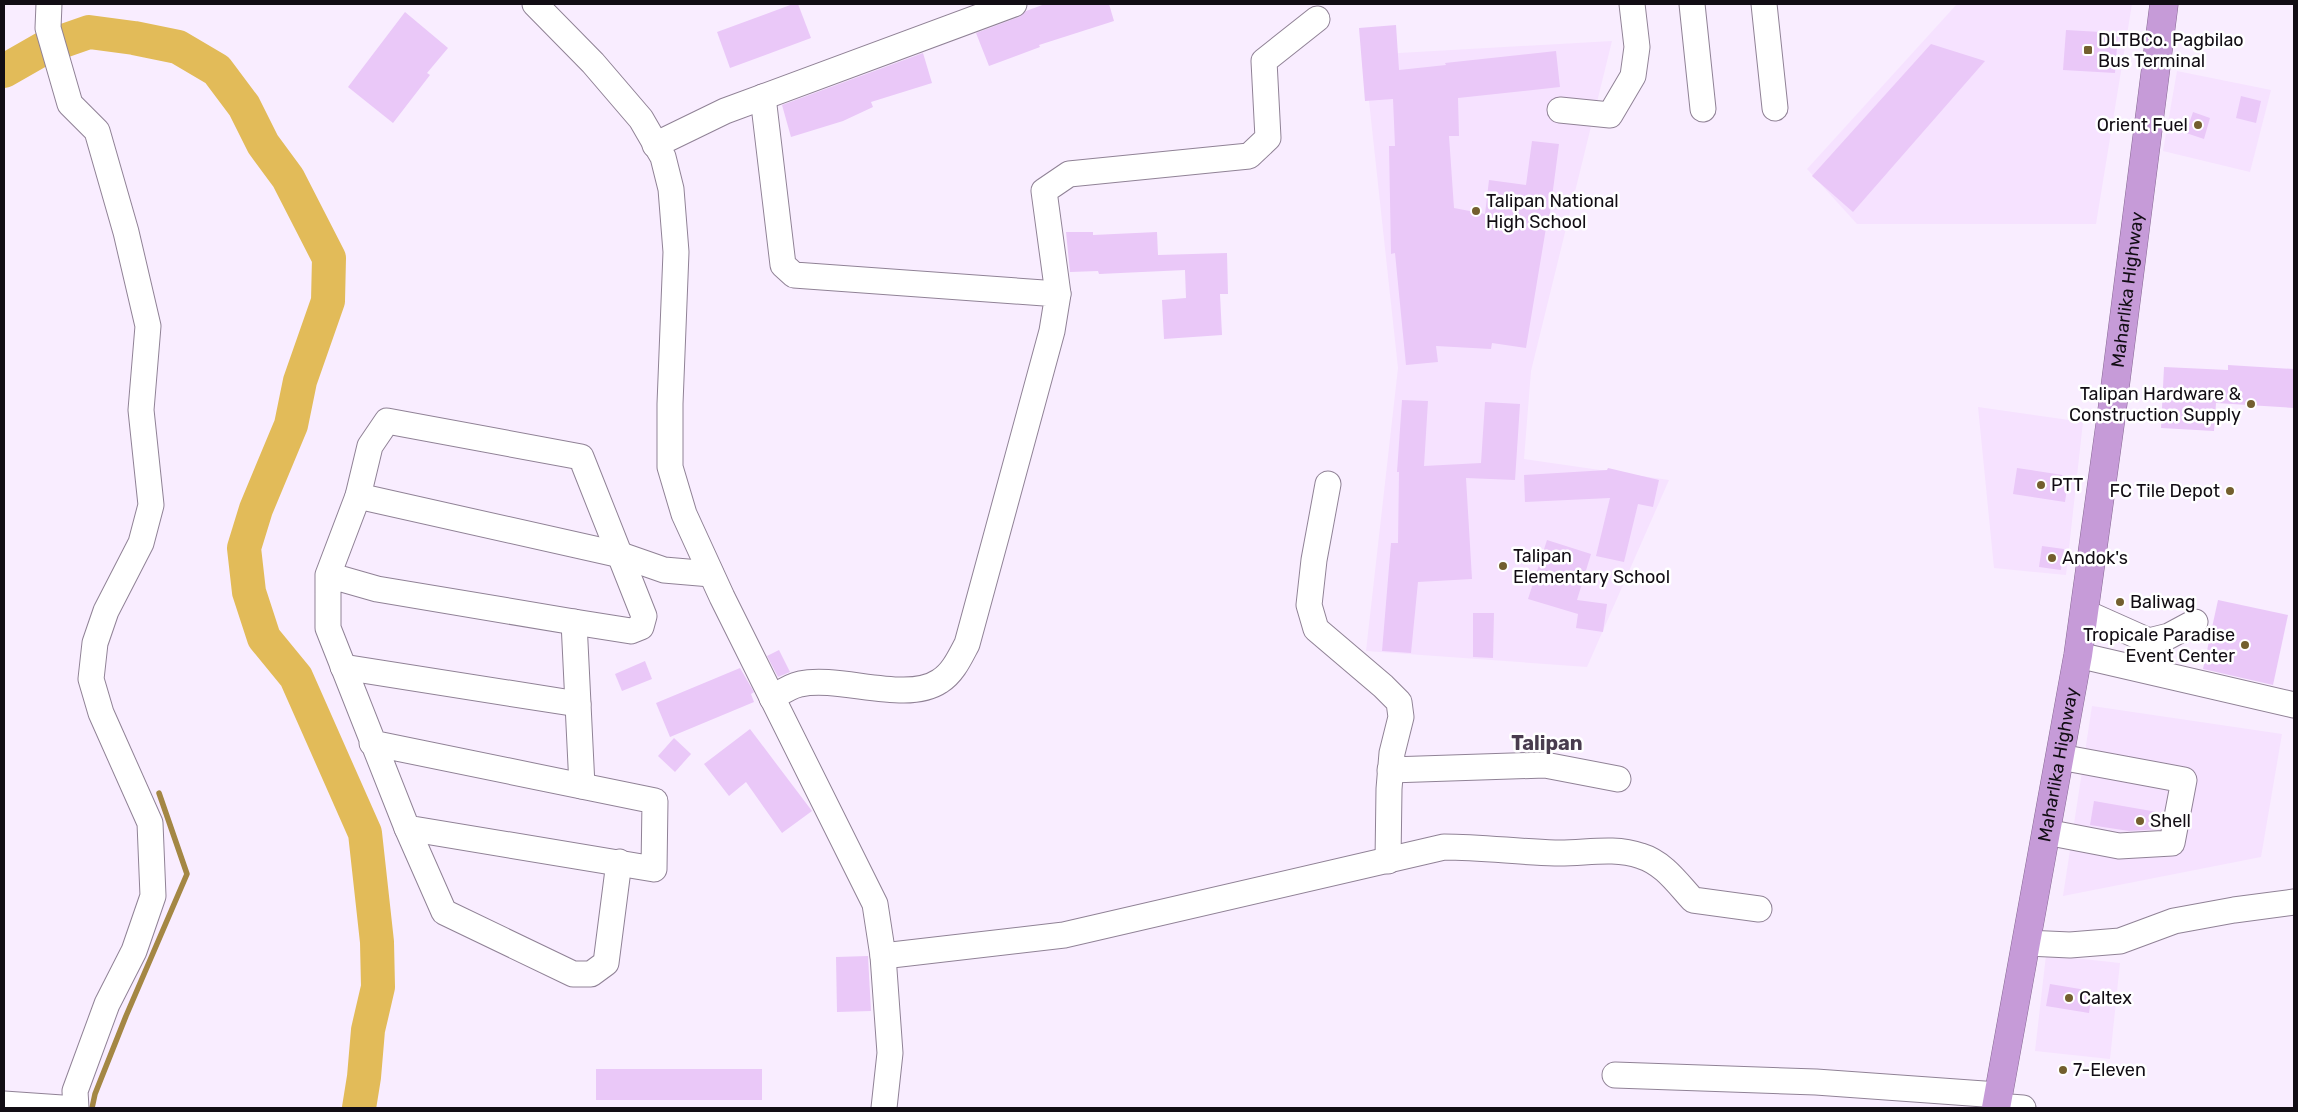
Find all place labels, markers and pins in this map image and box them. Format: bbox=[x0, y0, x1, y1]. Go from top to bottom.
place label: DLTBCo. Pagbilao Bus Terminal bbox=[2098, 29, 2244, 72]
marker: DLTBCo. Pagbilao Bus Terminal bbox=[2082, 44, 2094, 56]
place label: Orient Fuel bbox=[2097, 114, 2188, 136]
marker: Orient Fuel bbox=[2192, 119, 2204, 131]
place label: Talipan National High School bbox=[1486, 190, 1619, 233]
marker: Talipan National High School bbox=[1470, 205, 1482, 217]
place label: Talipan Hardware & Construction Supply bbox=[2069, 383, 2241, 426]
marker: Talipan Hardware & Construction Supply bbox=[2245, 398, 2257, 410]
place label: PTT bbox=[2051, 474, 2083, 496]
marker: PTT bbox=[2035, 479, 2047, 491]
place label: FC Tile Depot bbox=[2110, 480, 2220, 502]
marker: FC Tile Depot bbox=[2224, 485, 2236, 497]
place label: Talipan Elementary School bbox=[1513, 545, 1670, 588]
place label: Andok's bbox=[2062, 547, 2128, 569]
marker: Andok's bbox=[2046, 552, 2058, 564]
marker: Talipan Elementary School bbox=[1497, 560, 1509, 572]
place label: Baliwag bbox=[2130, 591, 2196, 613]
marker: Baliwag bbox=[2114, 596, 2126, 608]
place label: Tropicale Paradise Event Center bbox=[2083, 624, 2235, 667]
marker: Tropicale Paradise Event Center bbox=[2239, 639, 2251, 651]
place label: Shell bbox=[2150, 810, 2191, 832]
marker: Shell bbox=[2134, 815, 2146, 827]
place label: Caltex bbox=[2079, 987, 2132, 1009]
marker: Caltex bbox=[2063, 992, 2075, 1004]
place label: 7-Eleven bbox=[2073, 1059, 2146, 1081]
marker: 7-Eleven bbox=[2057, 1064, 2069, 1076]

